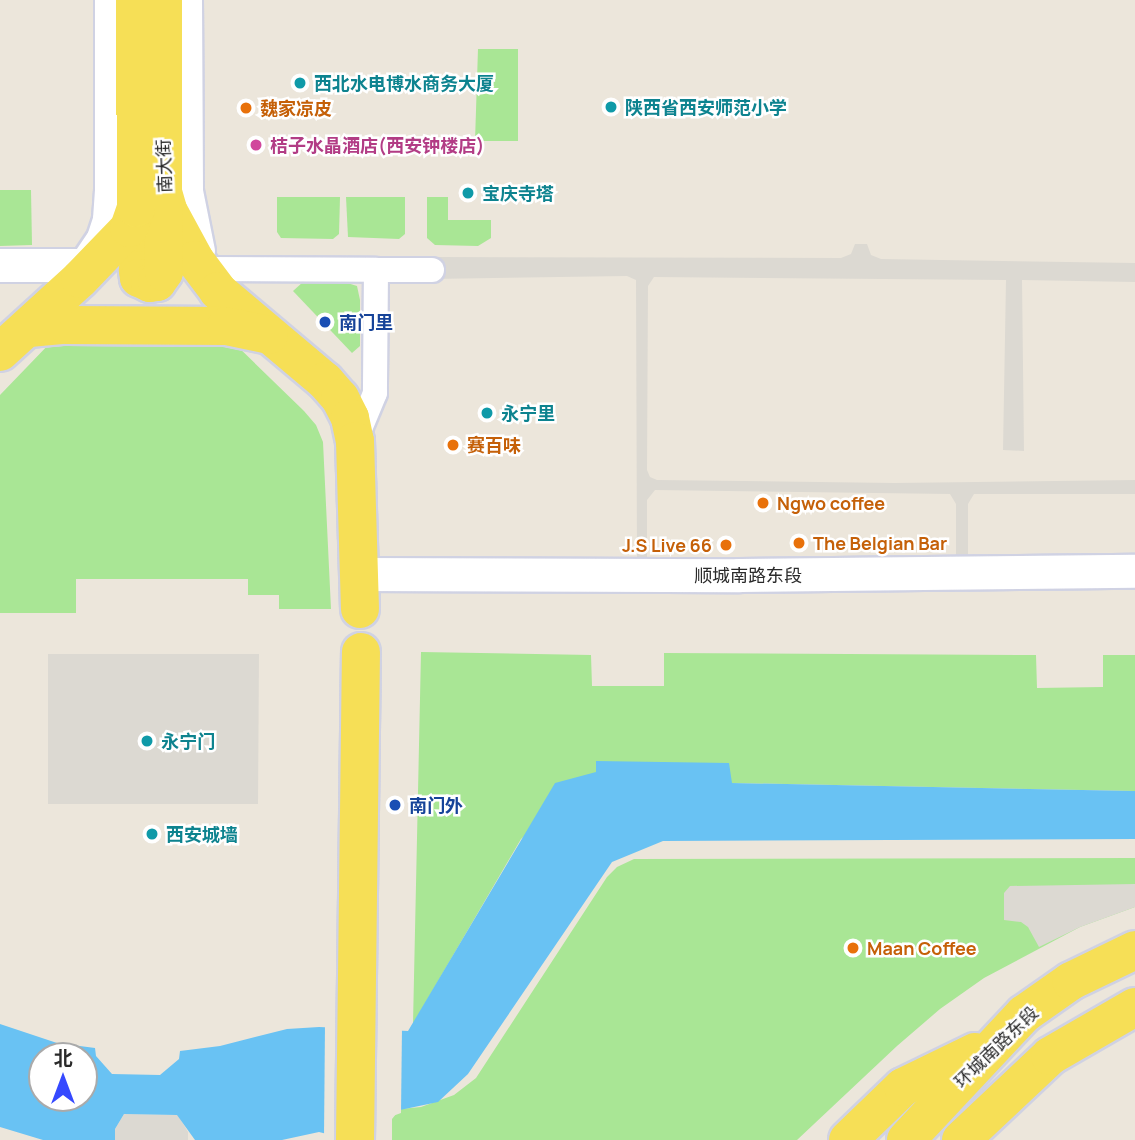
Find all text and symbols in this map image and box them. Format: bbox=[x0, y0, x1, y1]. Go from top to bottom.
place label: 西北水电博水商务大厦 bbox=[314, 72, 494, 94]
marker: 西北水电博水商务大厦 bbox=[292, 75, 308, 91]
place label: 陕西省西安师范小学 bbox=[625, 96, 787, 118]
place label: 魏家凉皮 bbox=[260, 97, 332, 119]
marker: 陕西省西安师范小学 bbox=[603, 99, 619, 115]
marker: 魏家凉皮 bbox=[238, 100, 254, 116]
place label: 桔子水晶酒店(西安钟楼店) bbox=[270, 134, 484, 156]
marker: 桔子水晶酒店(西安钟楼店) bbox=[248, 137, 264, 153]
street label: 南大街 bbox=[152, 139, 176, 193]
place label: 宝庆寺塔 bbox=[482, 182, 554, 204]
marker: 宝庆寺塔 bbox=[460, 185, 476, 201]
place label: 南门里 bbox=[339, 311, 393, 333]
marker: 南门里 bbox=[317, 314, 333, 330]
place label: 永宁里 bbox=[501, 402, 555, 424]
marker: 永宁里 bbox=[479, 405, 495, 421]
place label: 赛百味 bbox=[467, 434, 521, 456]
marker: 赛百味 bbox=[445, 437, 461, 453]
place label: Ngwo coffee bbox=[777, 492, 885, 514]
marker: Ngwo coffee bbox=[755, 495, 771, 511]
place label: The Belgian Bar bbox=[813, 532, 947, 554]
place label: J.S Live 66 bbox=[622, 534, 712, 556]
marker: The Belgian Bar bbox=[791, 535, 807, 551]
marker: J.S Live 66 bbox=[718, 537, 734, 553]
street label: 顺城南路东段 bbox=[694, 564, 802, 586]
place label: 永宁门 bbox=[161, 730, 215, 752]
marker: 永宁门 bbox=[139, 733, 155, 749]
place label: 南门外 bbox=[409, 794, 463, 816]
marker: 南门外 bbox=[387, 797, 403, 813]
place label: 西安城墙 bbox=[166, 823, 238, 845]
marker: 西安城墙 bbox=[144, 826, 160, 842]
place label: Maan Coffee bbox=[867, 937, 977, 959]
marker: Maan Coffee bbox=[845, 940, 861, 956]
street label: 环城南路东段 bbox=[950, 1002, 1042, 1092]
north arrow bbox=[28, 1042, 98, 1112]
text: 北 bbox=[53, 1045, 73, 1071]

